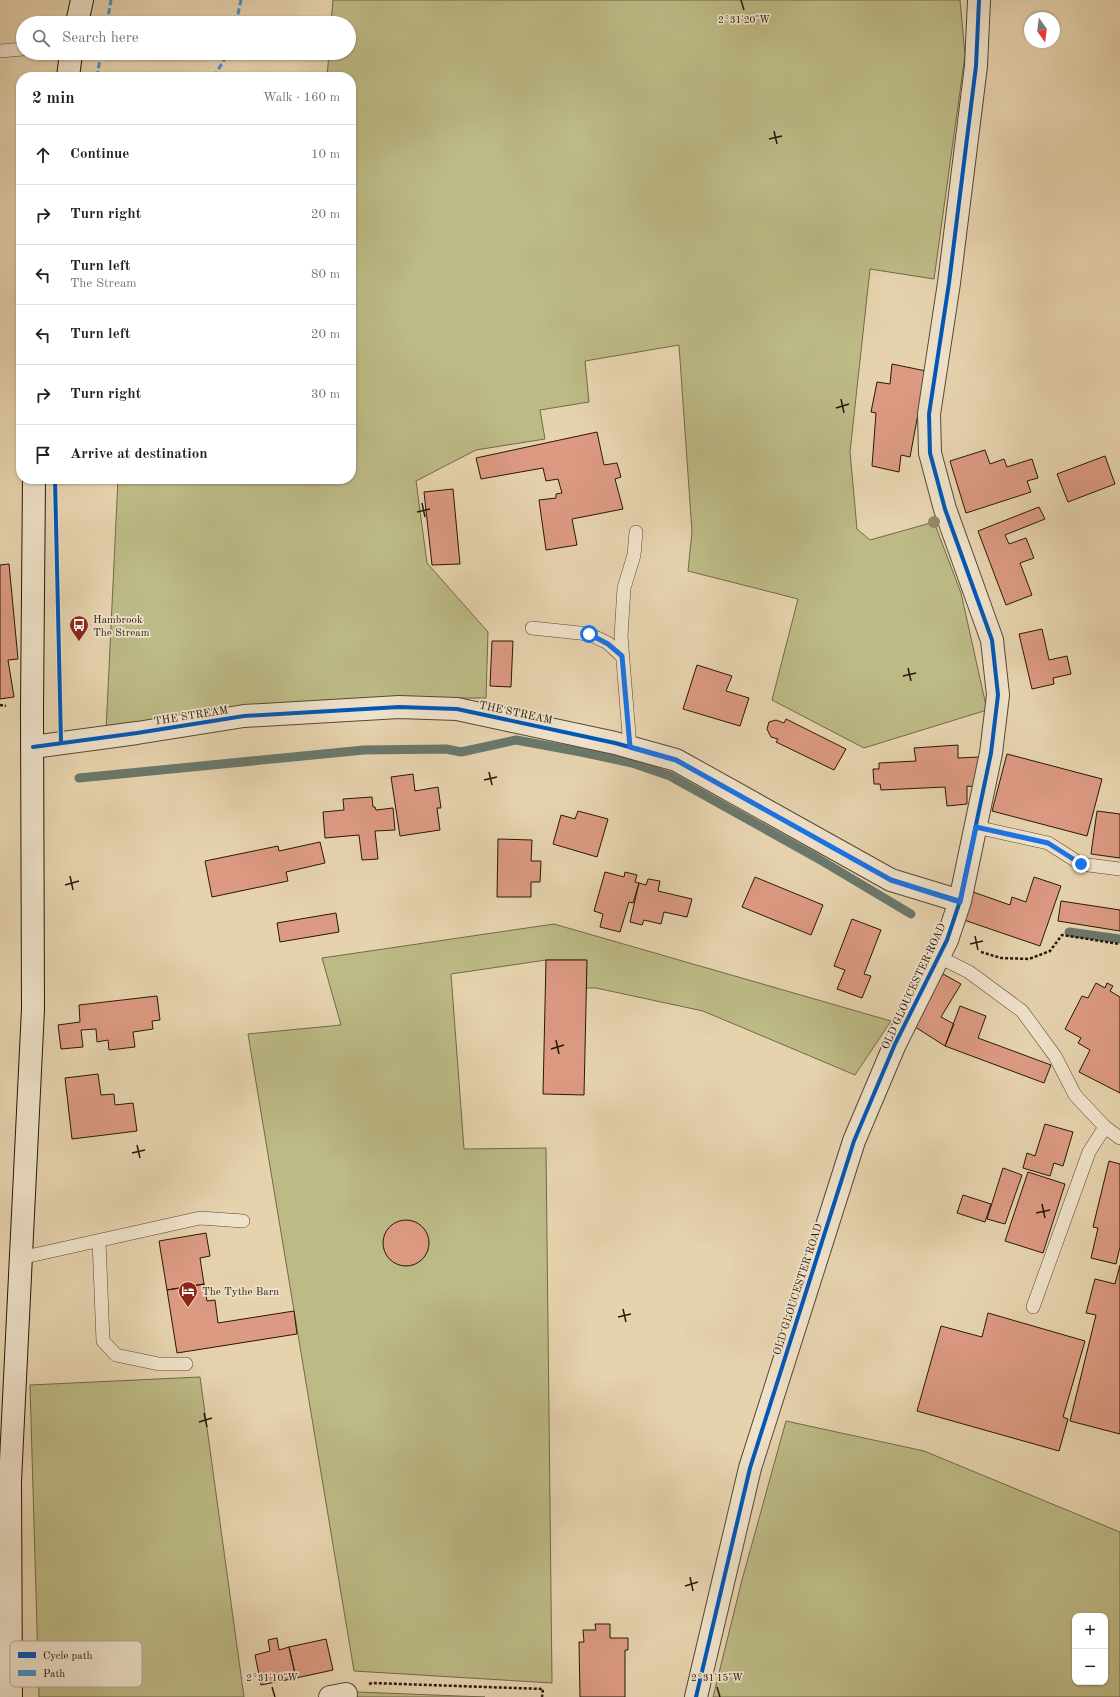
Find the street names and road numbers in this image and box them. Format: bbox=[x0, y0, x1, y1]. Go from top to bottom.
street label: THE STREAM bbox=[478, 700, 553, 727]
street label: THE STREAM bbox=[153, 705, 229, 728]
street label: OLD GLOUCESTER ROAD bbox=[880, 922, 949, 1051]
street label: OLD GLOUCESTER ROAD bbox=[772, 1222, 825, 1357]

